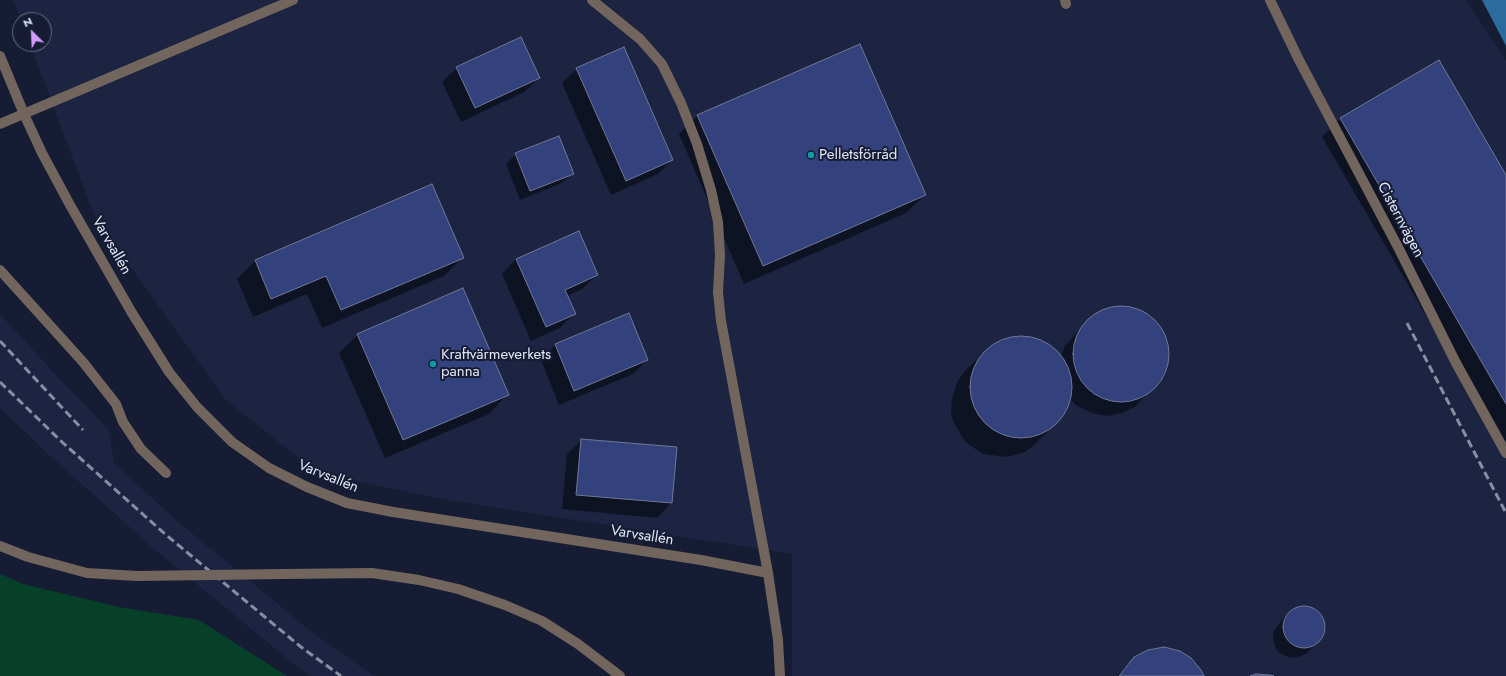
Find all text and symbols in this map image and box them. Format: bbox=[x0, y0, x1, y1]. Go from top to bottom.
north arrow bbox=[12, 12, 52, 52]
text: N bbox=[20, 13, 35, 31]
place label: Pelletsförråd bbox=[819, 146, 897, 164]
marker: Pelletsförråd bbox=[806, 150, 816, 160]
street label: Cisternvägen bbox=[1373, 179, 1427, 261]
street label: Varvsallén bbox=[87, 214, 135, 278]
place label: Kraftvärmeverkets panna bbox=[441, 346, 551, 381]
marker: Kraftvärmeverkets panna bbox=[428, 359, 438, 369]
street label: Varvsallén bbox=[295, 457, 361, 497]
street label: Varvsallén bbox=[609, 522, 675, 550]

